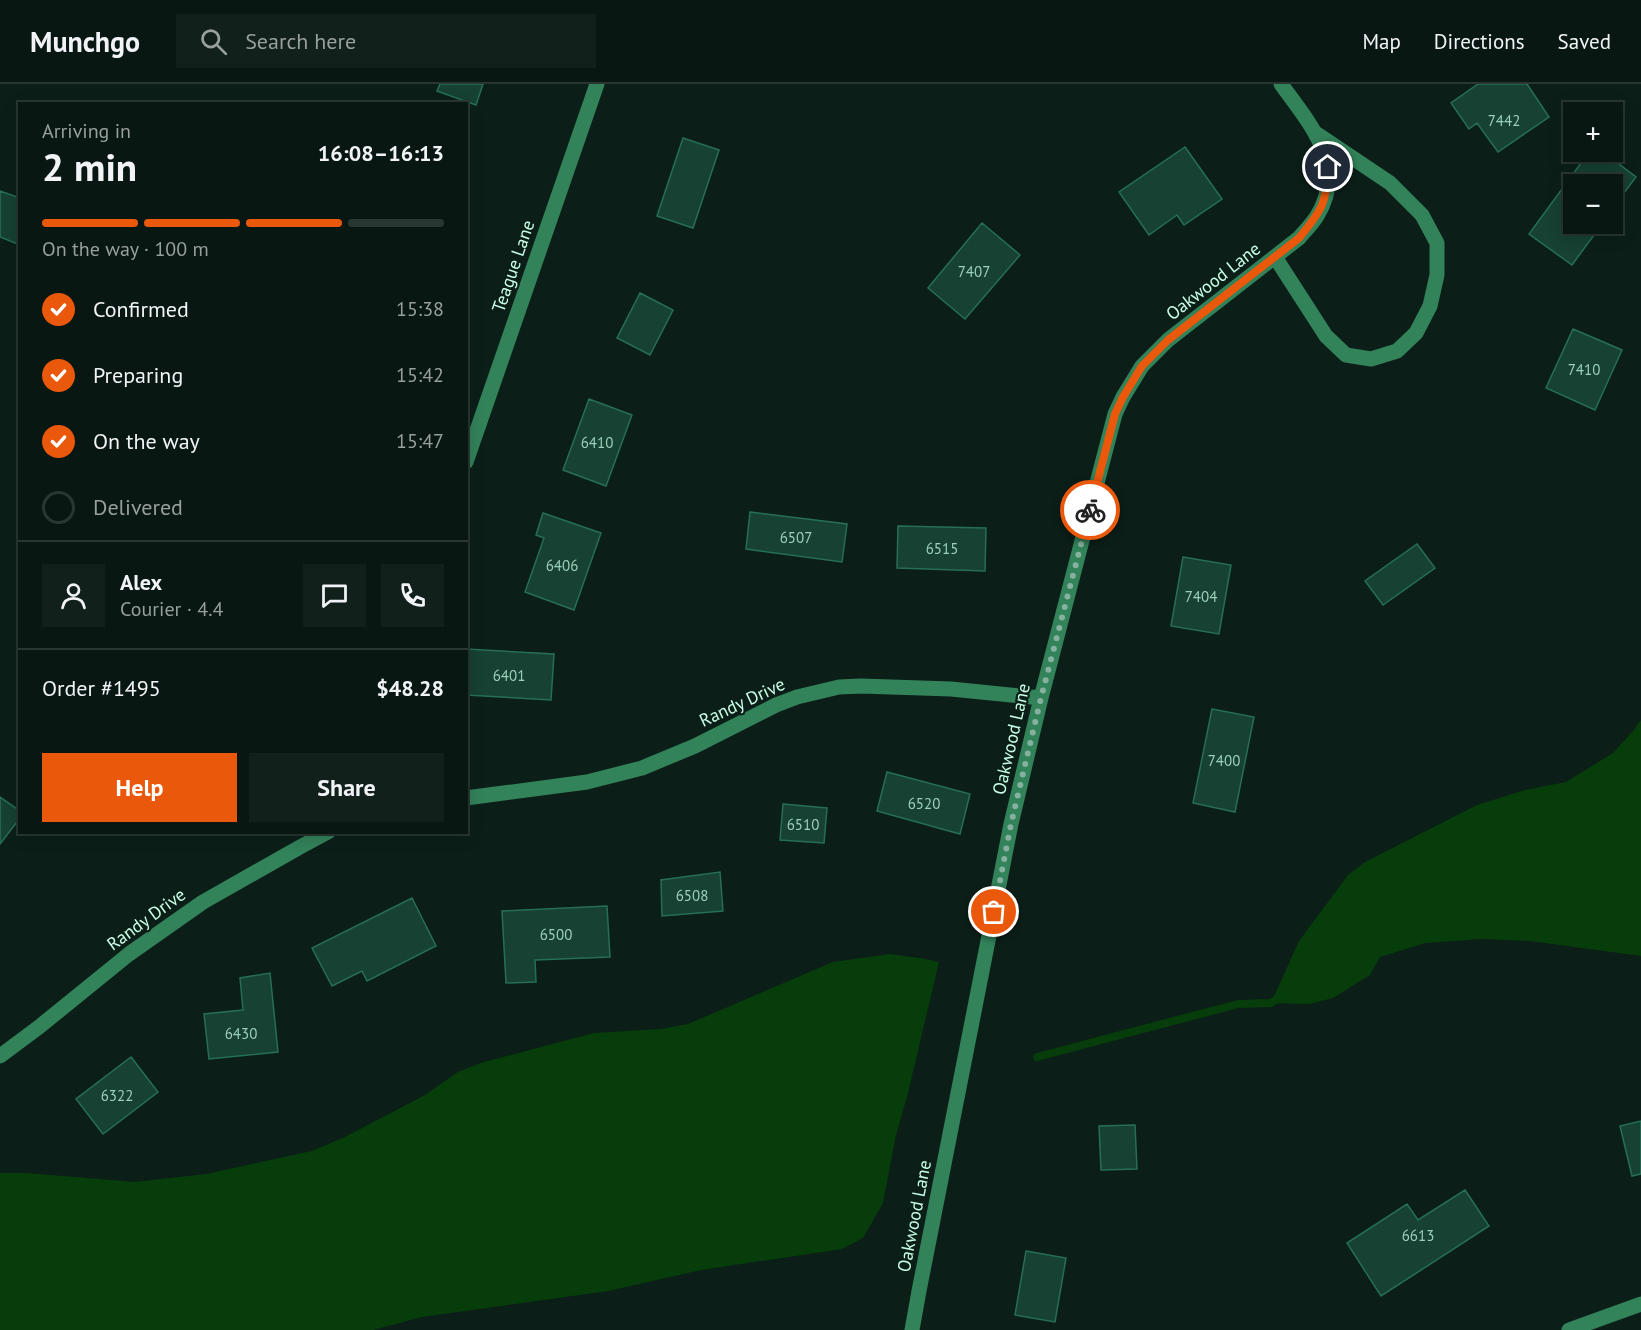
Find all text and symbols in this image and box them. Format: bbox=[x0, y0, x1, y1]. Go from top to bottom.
search box bbox=[176, 14, 596, 68]
text: Munchgo bbox=[30, 23, 140, 60]
icon: search bbox=[197, 25, 230, 58]
text: Search here bbox=[245, 27, 356, 55]
text: Map bbox=[1362, 28, 1401, 55]
text: Directions bbox=[1434, 28, 1525, 55]
text: Saved bbox=[1558, 28, 1611, 55]
map controls bbox=[1563, 102, 1623, 234]
button: + bbox=[1563, 102, 1623, 162]
house number: 7442 bbox=[1488, 111, 1520, 130]
text: Arriving in bbox=[42, 118, 131, 144]
text: 16:08–16:13 bbox=[318, 139, 444, 167]
text: 2 min bbox=[42, 141, 137, 192]
pin bbox=[1302, 141, 1353, 192]
icon: home bbox=[1311, 150, 1344, 183]
button: − bbox=[1563, 174, 1623, 234]
street label: Teague Lane bbox=[487, 217, 539, 315]
text: On the way · 100 m bbox=[42, 236, 209, 262]
street label: Oakwood Lane bbox=[1161, 237, 1265, 325]
house number: 7407 bbox=[958, 262, 990, 281]
icon: check bbox=[42, 293, 75, 326]
text: Confirmed bbox=[93, 295, 189, 323]
text: 15:38 bbox=[396, 296, 444, 322]
icon: check bbox=[42, 359, 75, 392]
house number: 7410 bbox=[1568, 360, 1600, 379]
text: Preparing bbox=[93, 361, 183, 389]
text: 15:42 bbox=[396, 362, 444, 388]
icon: check bbox=[42, 425, 75, 458]
text: On the way bbox=[93, 427, 200, 455]
text: 15:47 bbox=[396, 428, 444, 454]
house number: 6410 bbox=[581, 433, 613, 452]
courier bbox=[1060, 480, 1120, 540]
text: Delivered bbox=[93, 493, 183, 521]
icon: bike bbox=[1074, 494, 1107, 527]
house number: 6507 bbox=[780, 528, 812, 547]
house number: 6515 bbox=[926, 539, 958, 558]
house number: 6406 bbox=[546, 556, 578, 575]
button: person bbox=[42, 564, 105, 627]
button: chat bbox=[303, 564, 366, 627]
button: phone bbox=[381, 564, 444, 627]
text: Alex bbox=[120, 568, 162, 596]
house number: 7404 bbox=[1185, 587, 1217, 606]
text: Courier · 4.4 bbox=[120, 596, 223, 622]
house number: 6401 bbox=[493, 666, 525, 685]
street label: Randy Drive bbox=[696, 672, 788, 732]
text: Order #1495 bbox=[42, 674, 161, 702]
text: $48.28 bbox=[376, 674, 444, 702]
street label: Oakwood Lane bbox=[987, 681, 1035, 797]
house number: 7400 bbox=[1208, 751, 1240, 770]
button: Help bbox=[42, 753, 237, 822]
button: Share bbox=[249, 753, 444, 822]
house number: 6520 bbox=[908, 794, 940, 813]
house number: 6510 bbox=[787, 815, 819, 834]
street label: Randy Drive bbox=[102, 883, 190, 955]
house number: 6508 bbox=[676, 886, 708, 905]
pin bbox=[968, 886, 1019, 937]
icon: bag bbox=[977, 895, 1010, 928]
house number: 6500 bbox=[540, 925, 572, 944]
house number: 6430 bbox=[225, 1024, 257, 1043]
house number: 6322 bbox=[101, 1086, 133, 1105]
street label: Oakwood Lane bbox=[892, 1158, 936, 1274]
house number: 6613 bbox=[1402, 1226, 1434, 1245]

